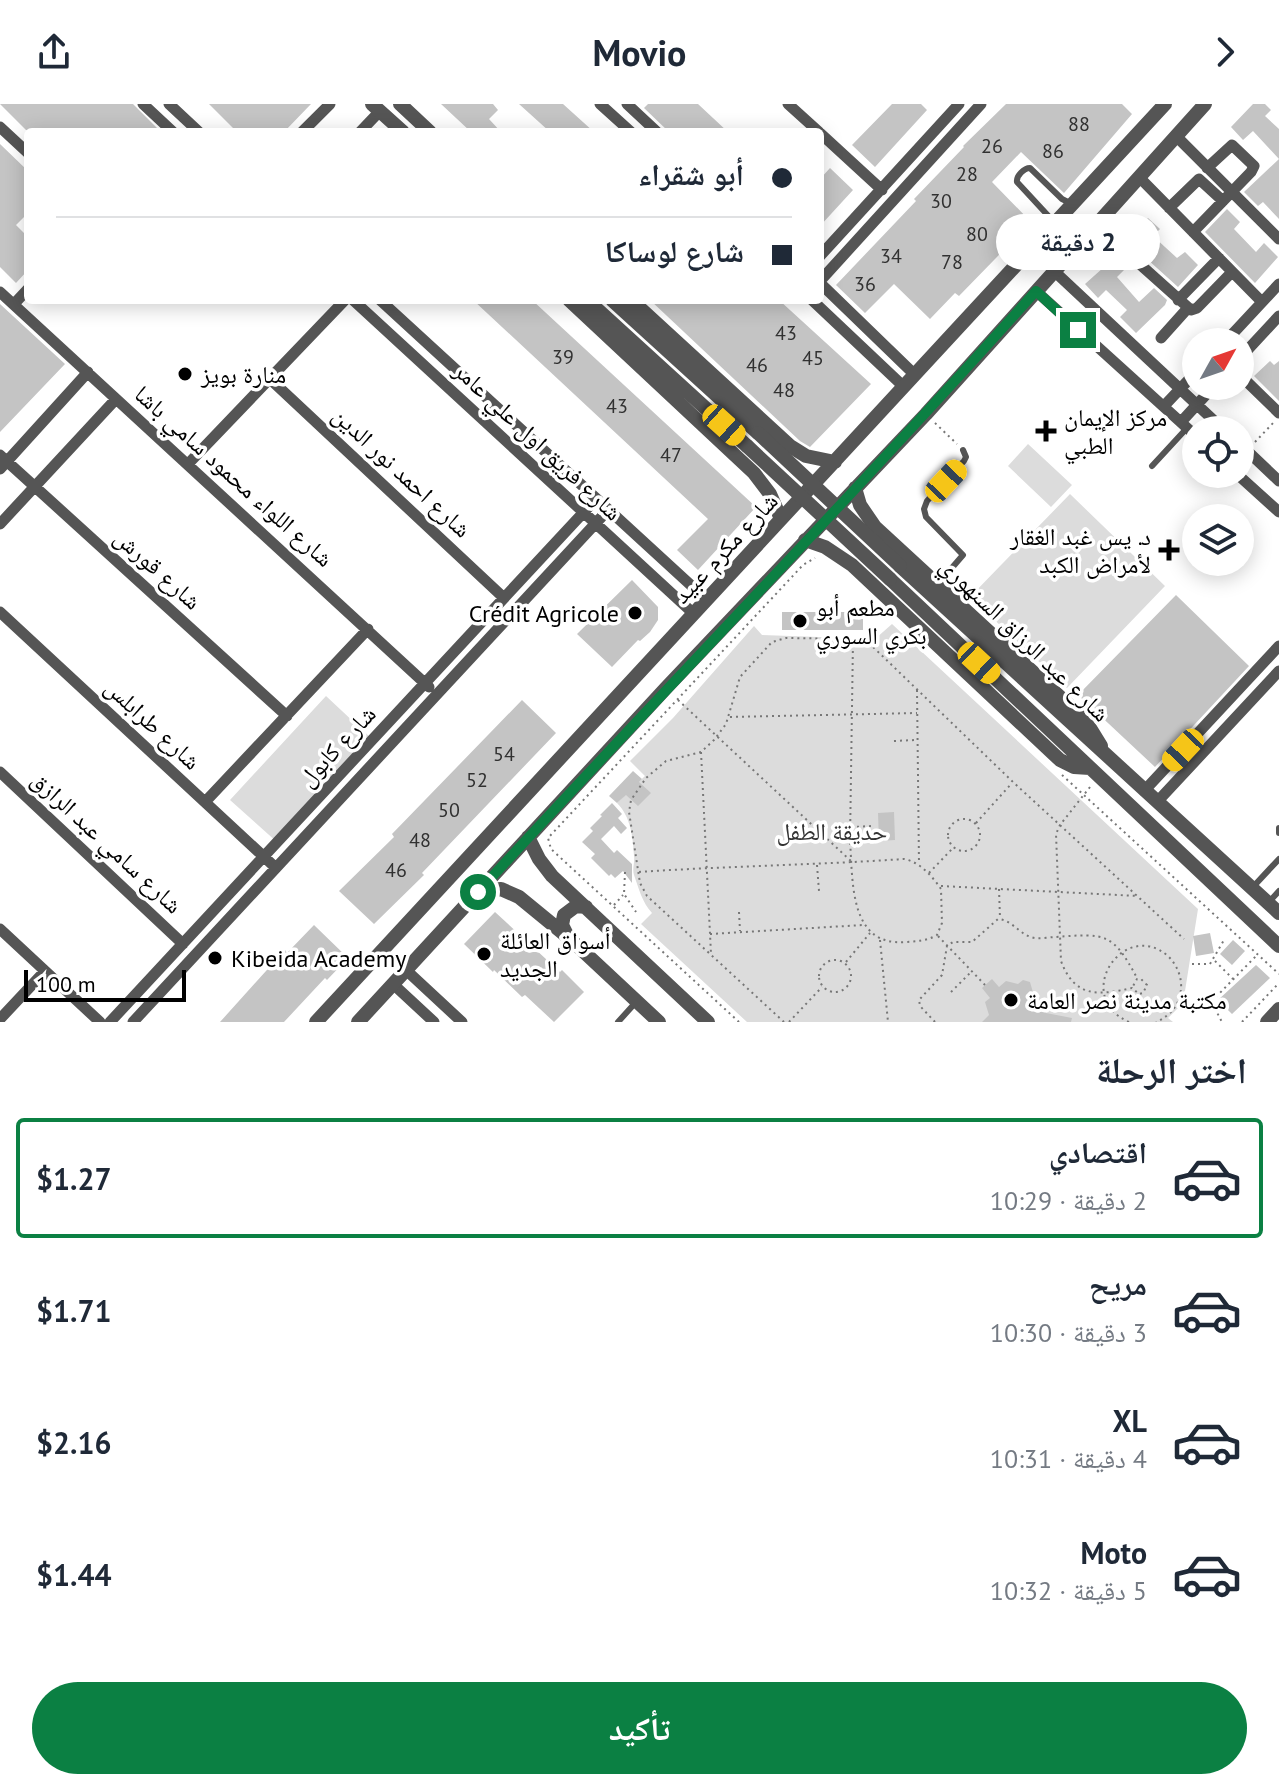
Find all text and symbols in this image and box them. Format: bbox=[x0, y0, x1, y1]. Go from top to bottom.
text: Movio bbox=[593, 29, 686, 76]
icon: share bbox=[32, 30, 76, 74]
icon: forward bbox=[1203, 30, 1247, 74]
house number: 88 bbox=[1068, 111, 1090, 137]
house number: 26 bbox=[981, 133, 1003, 159]
house number: 86 bbox=[1042, 138, 1064, 164]
text: أبو شقراء bbox=[638, 154, 744, 193]
house number: 28 bbox=[956, 161, 978, 187]
house number: 30 bbox=[930, 188, 952, 214]
callout: 2 دقيقة bbox=[996, 214, 1160, 270]
house number: 80 bbox=[966, 221, 988, 247]
text: 2 دقيقة bbox=[1040, 225, 1116, 258]
text: شارع لوساكا bbox=[605, 231, 744, 270]
house number: 34 bbox=[880, 243, 902, 269]
house number: 78 bbox=[941, 249, 963, 275]
house number: 36 bbox=[854, 271, 876, 297]
route end bbox=[1060, 312, 1096, 348]
house number: 43 bbox=[775, 320, 797, 346]
north arrow bbox=[1182, 328, 1254, 400]
map controls bbox=[1182, 328, 1254, 576]
house number: 39 bbox=[552, 344, 574, 370]
house number: 45 bbox=[802, 345, 824, 371]
house number: 46 bbox=[746, 352, 768, 378]
street label: شارع فريق اول علي عامر bbox=[444, 354, 629, 530]
place label: منارة بويز bbox=[200, 359, 286, 390]
marker: منارة بويز bbox=[176, 365, 194, 383]
house number: 48 bbox=[773, 377, 795, 403]
street label: شارع اللواء محمود سامي باشا bbox=[125, 378, 340, 577]
house number: 43 bbox=[606, 393, 628, 419]
street label: شارع احمد نور الدين bbox=[326, 400, 478, 544]
car bbox=[698, 400, 750, 450]
place label: مركز الإيمان الطبي bbox=[1064, 402, 1167, 465]
button: locate bbox=[1182, 416, 1254, 488]
marker: مركز الإيمان الطبي bbox=[1035, 420, 1057, 442]
house number: 47 bbox=[660, 442, 682, 468]
car bbox=[921, 455, 971, 507]
street label: شارع مكرم عبيد bbox=[666, 486, 785, 611]
button: layers bbox=[1182, 504, 1254, 576]
place label: د. يس غبد الغقار لأمراض الكبد bbox=[1009, 521, 1151, 580]
street label: شارع قورش bbox=[108, 522, 208, 616]
marker: د. يس غبد الغقار لأمراض الكبد bbox=[1158, 539, 1180, 561]
street label: شارع عبد الرزاق السنهوري bbox=[931, 550, 1117, 731]
place label: مطعم أبو بكري السوري bbox=[816, 592, 927, 655]
place label: Crédit Agricole bbox=[469, 598, 619, 629]
marker: Crédit Agricole bbox=[626, 604, 644, 622]
marker: مطعم أبو بكري السوري bbox=[791, 612, 809, 630]
car bbox=[953, 638, 1005, 688]
street label: شارع طرابلس bbox=[98, 672, 208, 776]
street label: شارع كابول bbox=[292, 699, 382, 793]
car bbox=[1158, 724, 1208, 776]
house number: 54 bbox=[493, 741, 515, 767]
street label: شارع سامي عبد الرازق bbox=[22, 764, 189, 923]
house number: 52 bbox=[466, 767, 488, 793]
house number: 50 bbox=[438, 797, 460, 823]
park label: حديقة الطفل bbox=[777, 816, 887, 847]
house number: 48 bbox=[409, 827, 431, 853]
house number: 46 bbox=[385, 857, 407, 883]
route start bbox=[460, 874, 496, 910]
place label: أسواق العائلة الجديد bbox=[500, 925, 611, 984]
place label: Kibeida Academy bbox=[231, 943, 406, 974]
marker: أسواق العائلة الجديد bbox=[475, 945, 493, 963]
marker: Kibeida Academy bbox=[206, 949, 224, 967]
scale bar bbox=[24, 966, 186, 1002]
text: 100 m bbox=[36, 970, 96, 998]
place label: مكتبة مدينة نصر العامة bbox=[1027, 985, 1227, 1016]
marker: مكتبة مدينة نصر العامة bbox=[1002, 991, 1020, 1009]
text: اختر الرحلة bbox=[1096, 1046, 1247, 1093]
text: اقتصادي bbox=[1049, 1132, 1147, 1171]
icon: car bbox=[1171, 1142, 1243, 1214]
text: $1.27 bbox=[36, 1159, 111, 1198]
text: 2 دقيقة · 10:29 bbox=[990, 1184, 1147, 1217]
text: مريح bbox=[1089, 1264, 1147, 1303]
icon: car bbox=[1171, 1274, 1243, 1346]
text: $1.71 bbox=[36, 1291, 111, 1330]
text: 3 دقيقة · 10:30 bbox=[990, 1316, 1147, 1349]
text: XL bbox=[1113, 1401, 1147, 1440]
icon: car bbox=[1171, 1406, 1243, 1478]
text: $2.16 bbox=[36, 1423, 111, 1462]
text: 4 دقيقة · 10:31 bbox=[990, 1442, 1147, 1475]
text: Moto bbox=[1080, 1533, 1147, 1572]
icon: car bbox=[1171, 1538, 1243, 1610]
text: $1.44 bbox=[36, 1555, 111, 1594]
text: 5 دقيقة · 10:32 bbox=[990, 1574, 1147, 1607]
button: تأكيد bbox=[32, 1682, 1247, 1774]

